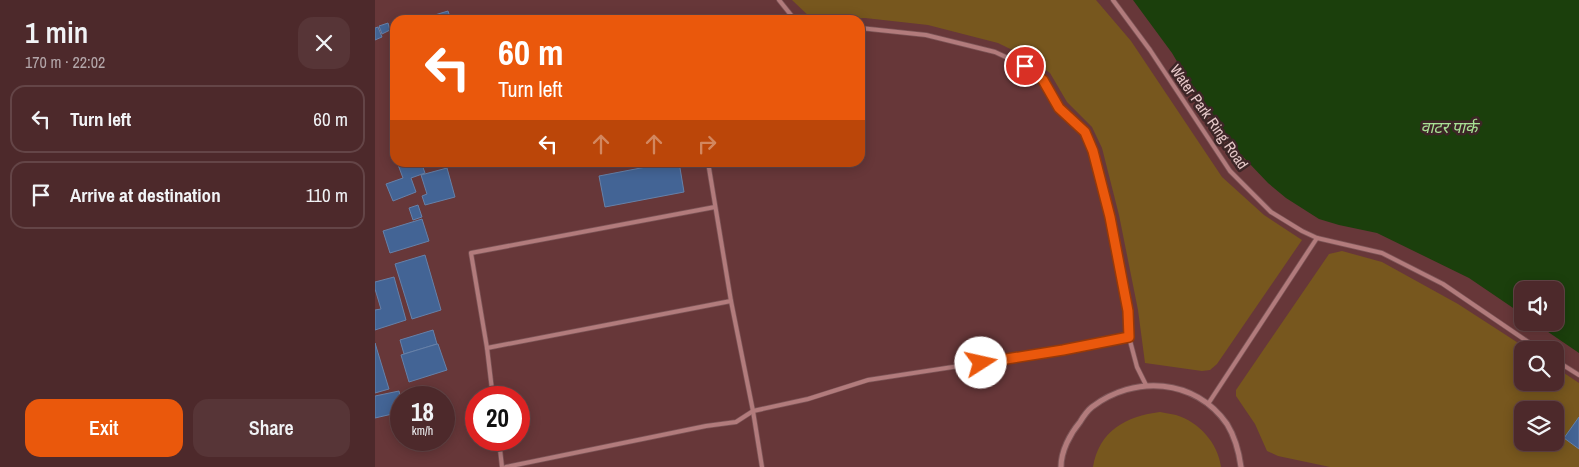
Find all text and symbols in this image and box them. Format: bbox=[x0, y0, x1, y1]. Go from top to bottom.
text: 1 min bbox=[25, 12, 88, 52]
button: close bbox=[298, 17, 350, 69]
text: 60 m bbox=[498, 29, 563, 76]
icon: left bbox=[415, 35, 480, 100]
pin bbox=[1004, 45, 1046, 87]
text: 170 m · 22:02 bbox=[25, 51, 105, 73]
icon: arrive bbox=[1011, 52, 1039, 80]
street label: Water Park Ring Road bbox=[1165, 60, 1253, 173]
text: Turn left bbox=[498, 74, 563, 104]
icon: left bbox=[27, 105, 55, 133]
text: Turn left bbox=[70, 106, 131, 132]
text: 60 m bbox=[313, 106, 348, 132]
water label: वाटर पार्क bbox=[1421, 116, 1481, 138]
icon: left bbox=[534, 130, 562, 158]
icon: ahead bbox=[587, 130, 615, 158]
icon: ahead bbox=[640, 130, 668, 158]
icon: right bbox=[693, 130, 721, 158]
icon: arrive bbox=[27, 181, 55, 209]
text: Arrive at destination bbox=[70, 182, 221, 208]
text: 110 m bbox=[306, 182, 348, 208]
map controls bbox=[1514, 281, 1564, 451]
button: sound bbox=[1514, 281, 1564, 331]
position arrow bbox=[954, 336, 1006, 388]
button: search bbox=[1514, 341, 1564, 391]
speed limit sign: 20 bbox=[465, 386, 530, 451]
text: 18 bbox=[411, 395, 434, 429]
button: Exit bbox=[25, 399, 183, 457]
button: Share bbox=[193, 399, 350, 457]
button: layers bbox=[1514, 401, 1564, 451]
text: km/h bbox=[412, 423, 433, 439]

